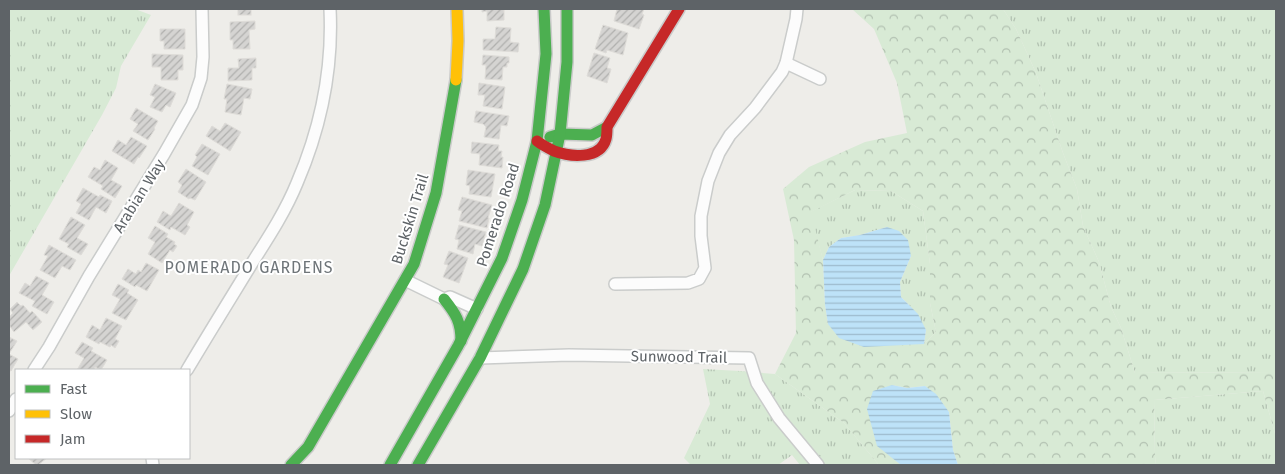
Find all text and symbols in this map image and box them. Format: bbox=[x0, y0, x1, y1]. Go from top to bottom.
street label: Arabian Way bbox=[109, 155, 169, 236]
street label: Pomerado Road bbox=[473, 161, 523, 269]
street label: Buckskin Trail bbox=[388, 171, 432, 266]
district label: POMERADO GARDENS bbox=[164, 258, 334, 277]
street label: Sunwood Trail bbox=[631, 347, 728, 367]
legend bbox=[15, 369, 190, 459]
text: Fast bbox=[60, 380, 87, 398]
text: Slow bbox=[60, 405, 92, 423]
text: Jam bbox=[60, 430, 86, 448]

